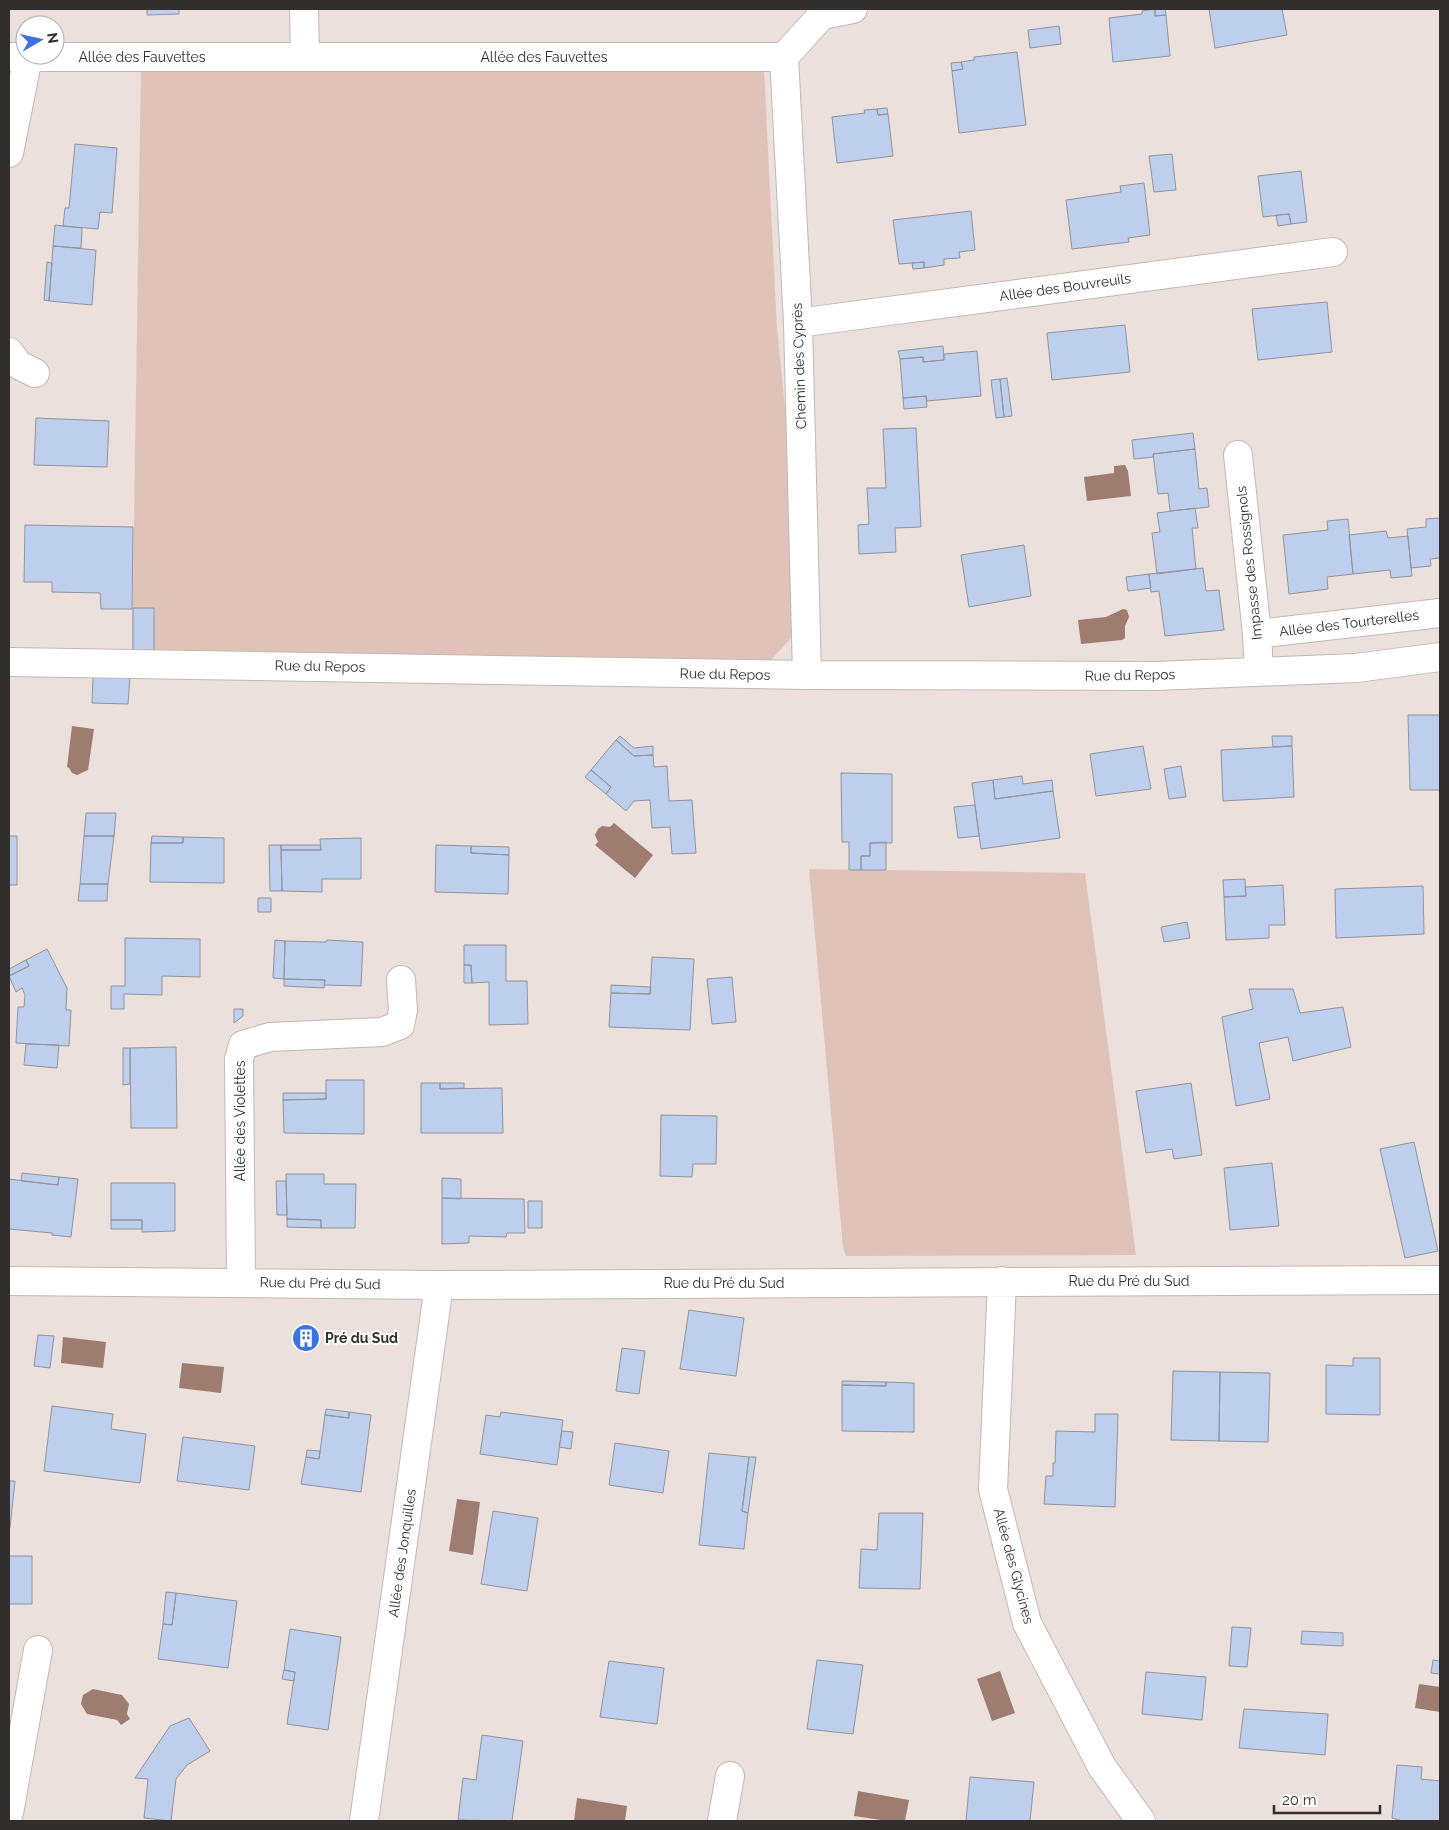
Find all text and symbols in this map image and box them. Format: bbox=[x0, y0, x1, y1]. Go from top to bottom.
north arrow bbox=[15, 15, 65, 65]
text: N bbox=[44, 31, 62, 44]
street label: Allée des Fauvettes bbox=[78, 49, 206, 65]
street label: Allée des Fauvettes bbox=[480, 49, 608, 65]
street label: Allée des Bouvreuils bbox=[998, 270, 1132, 304]
street label: Chemin des Cyprès bbox=[789, 302, 809, 429]
street label: Impasse des Rossignols bbox=[1233, 485, 1265, 641]
street label: Allée des Tourterelles bbox=[1278, 606, 1420, 640]
street label: Rue du Repos bbox=[275, 657, 366, 675]
street label: Rue du Repos bbox=[680, 665, 771, 683]
street label: Rue du Repos bbox=[1085, 666, 1176, 684]
street label: Allée des Violettes bbox=[232, 1060, 248, 1181]
street label: Rue du Pré du Sud bbox=[1068, 1273, 1190, 1289]
street label: Rue du Pré du Sud bbox=[259, 1274, 381, 1292]
street label: Rue du Pré du Sud bbox=[663, 1275, 785, 1291]
building icon: Pré du Sud bbox=[291, 1323, 321, 1353]
place label: Pré du Sud bbox=[325, 1330, 398, 1346]
street label: Allée des Jonquilles bbox=[385, 1487, 419, 1618]
street label: Allée des Glycines bbox=[991, 1506, 1037, 1626]
scale bar bbox=[1274, 1782, 1380, 1814]
text: 20 m bbox=[1282, 1791, 1317, 1809]

